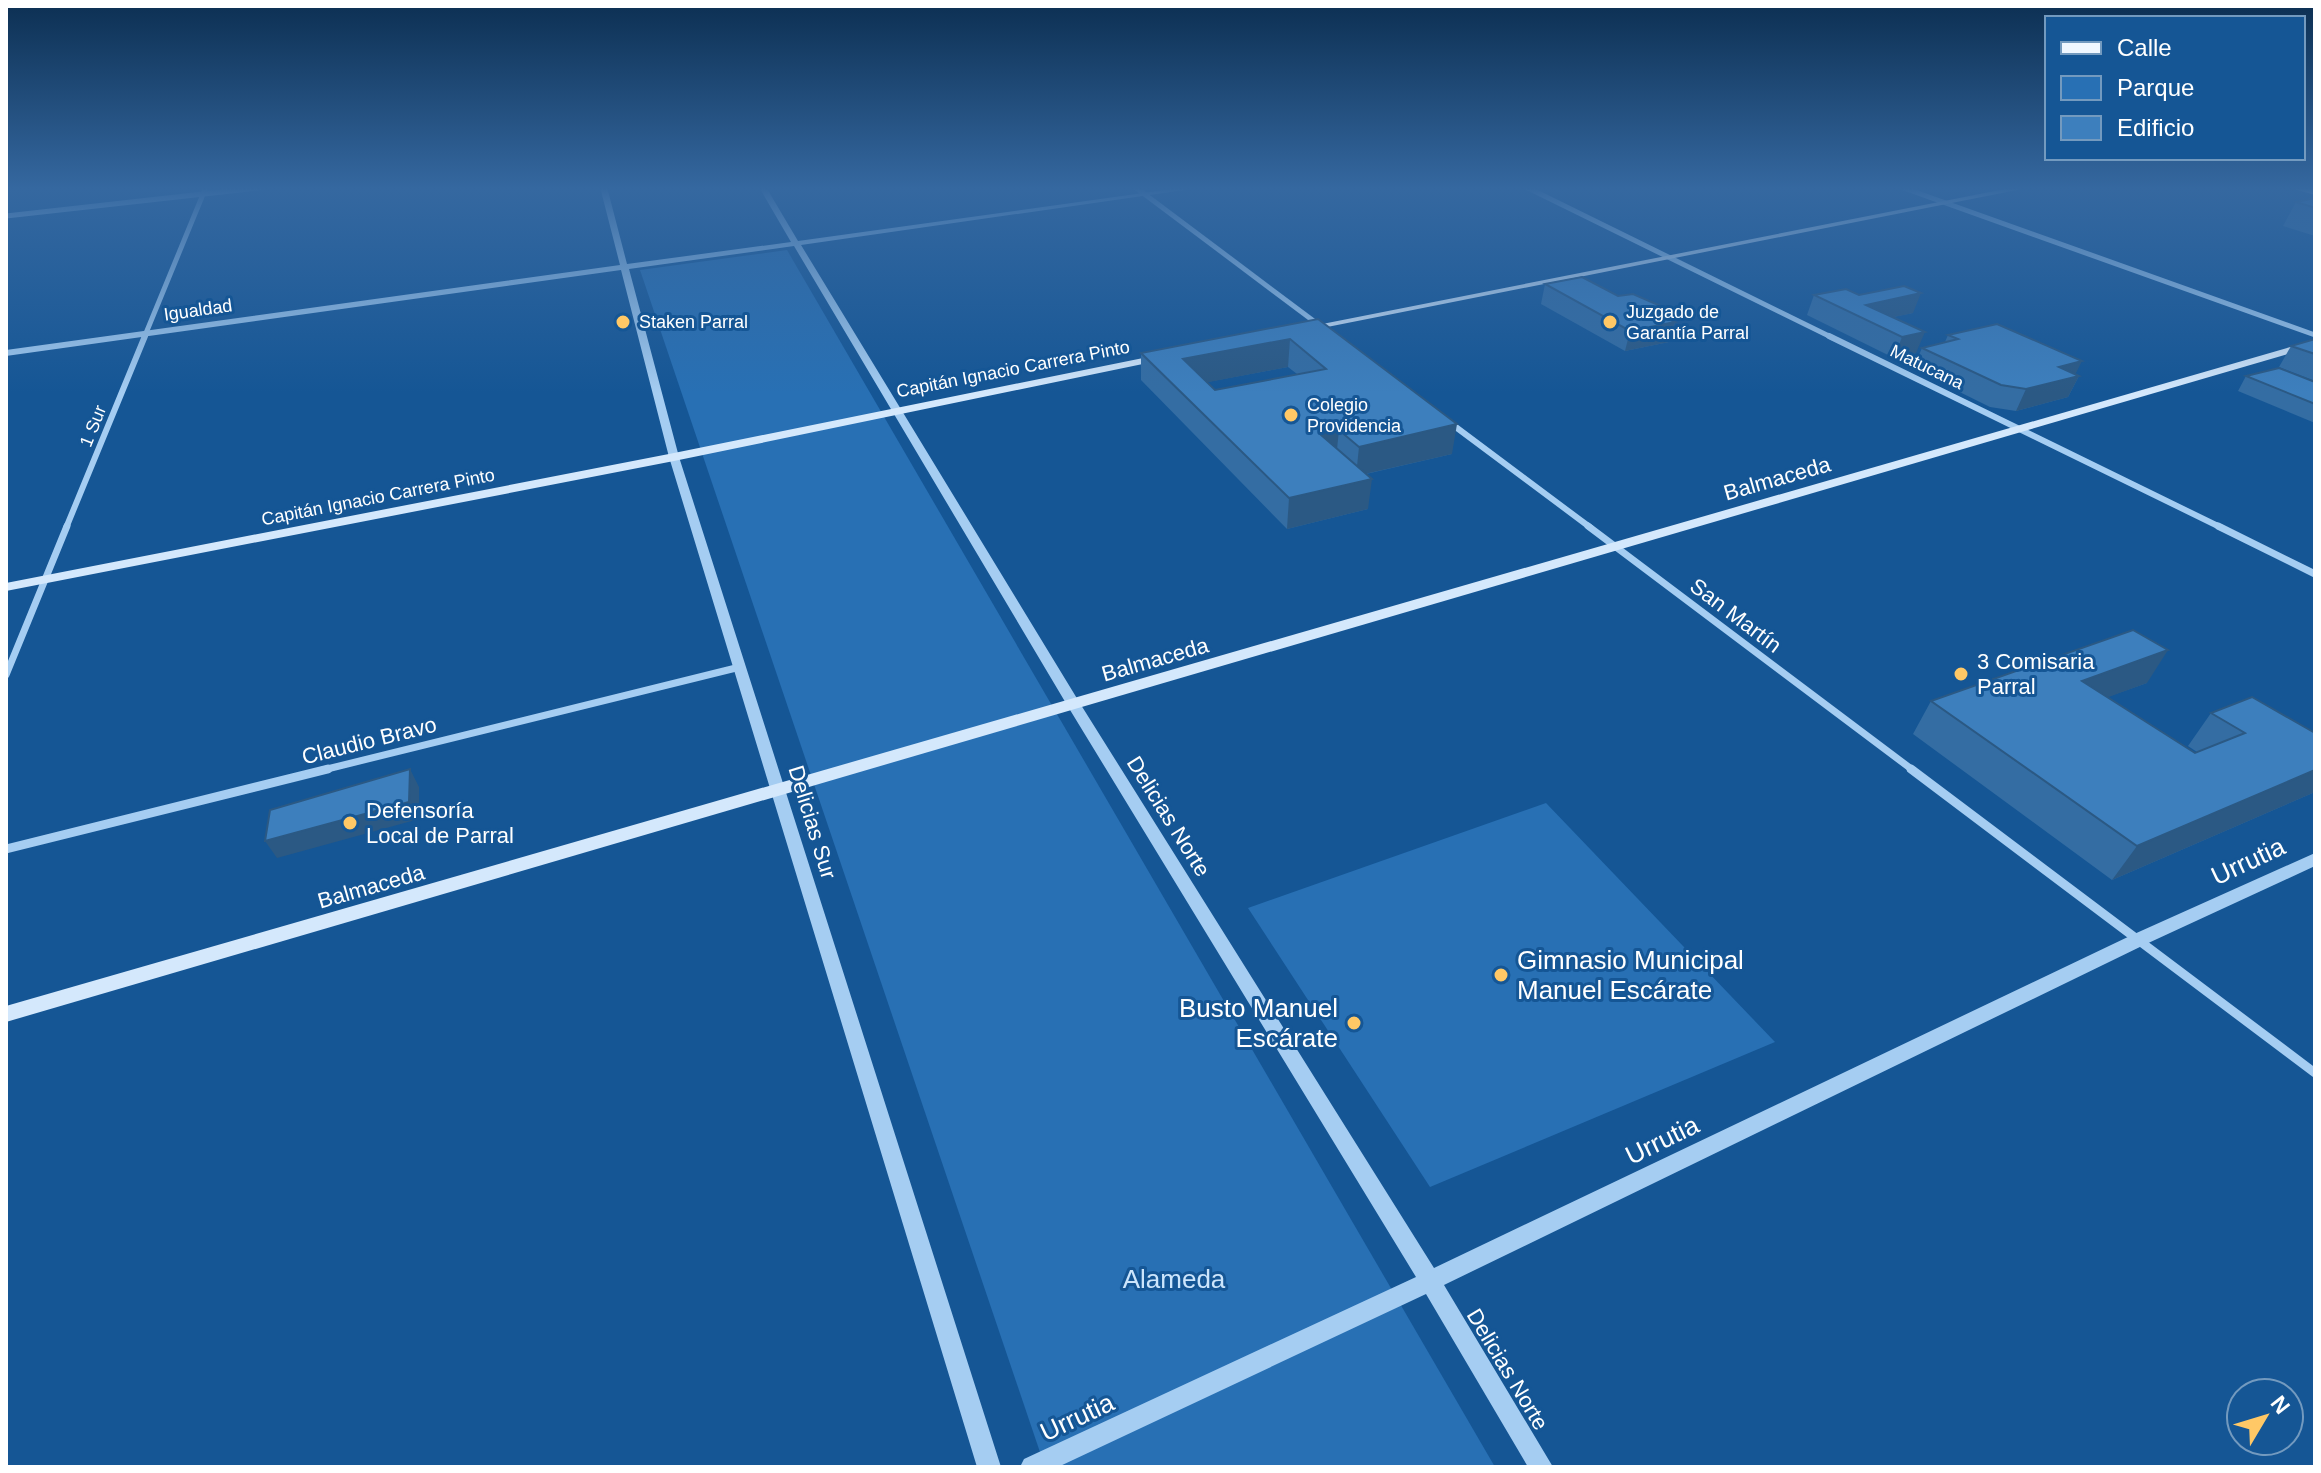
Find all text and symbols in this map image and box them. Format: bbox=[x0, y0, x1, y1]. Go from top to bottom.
legend bbox=[2045, 16, 2305, 160]
text: Calle bbox=[2117, 34, 2172, 61]
text: Parque bbox=[2117, 74, 2194, 101]
text: Edificio bbox=[2117, 114, 2194, 141]
street label: Igualdad bbox=[162, 295, 234, 325]
place label: Juzgado de Garantía Parral bbox=[1626, 302, 1749, 343]
place label: Staken Parral bbox=[639, 312, 748, 332]
marker: Staken Parral bbox=[614, 313, 632, 331]
marker: Juzgado de Garantía Parral bbox=[1601, 313, 1619, 331]
street label: Capitán Ignacio Carrera Pinto bbox=[895, 337, 1131, 401]
street label: Matucana bbox=[1887, 341, 1968, 394]
place label: Colegio Providencia bbox=[1307, 395, 1402, 436]
street label: 1 Sur bbox=[76, 402, 110, 450]
marker: Colegio Providencia bbox=[1282, 406, 1300, 424]
street label: Balmaceda bbox=[1721, 451, 1834, 506]
street label: Capitán Ignacio Carrera Pinto bbox=[260, 465, 496, 529]
street label: San Martín bbox=[1685, 573, 1786, 658]
street label: Balmaceda bbox=[1099, 632, 1212, 687]
place label: 3 Comisaria Parral bbox=[1977, 649, 2095, 699]
marker: 3 Comisaria Parral bbox=[1952, 665, 1970, 683]
street label: Claudio Bravo bbox=[299, 712, 439, 769]
street label: Delicias Norte bbox=[1122, 752, 1215, 881]
street label: Delicias Sur bbox=[783, 762, 842, 882]
place label: Defensoría Local de Parral bbox=[366, 798, 514, 848]
marker: Defensoría Local de Parral bbox=[341, 814, 359, 832]
street label: Urrutia bbox=[2206, 831, 2290, 891]
street label: Balmaceda bbox=[315, 859, 428, 914]
place label: Gimnasio Municipal Manuel Escárate bbox=[1517, 945, 1744, 1005]
marker: Gimnasio Municipal Manuel Escárate bbox=[1492, 966, 1510, 984]
place label: Busto Manuel Escárate bbox=[1179, 993, 1338, 1053]
marker: Busto Manuel Escárate bbox=[1345, 1014, 1363, 1032]
street label: Urrutia bbox=[1620, 1109, 1704, 1171]
park label: Alameda bbox=[1123, 1264, 1226, 1294]
street label: Delicias Norte bbox=[1462, 1304, 1554, 1434]
north arrow bbox=[2225, 1377, 2305, 1457]
street label: Urrutia bbox=[1035, 1387, 1119, 1447]
text: N bbox=[2266, 1391, 2295, 1419]

